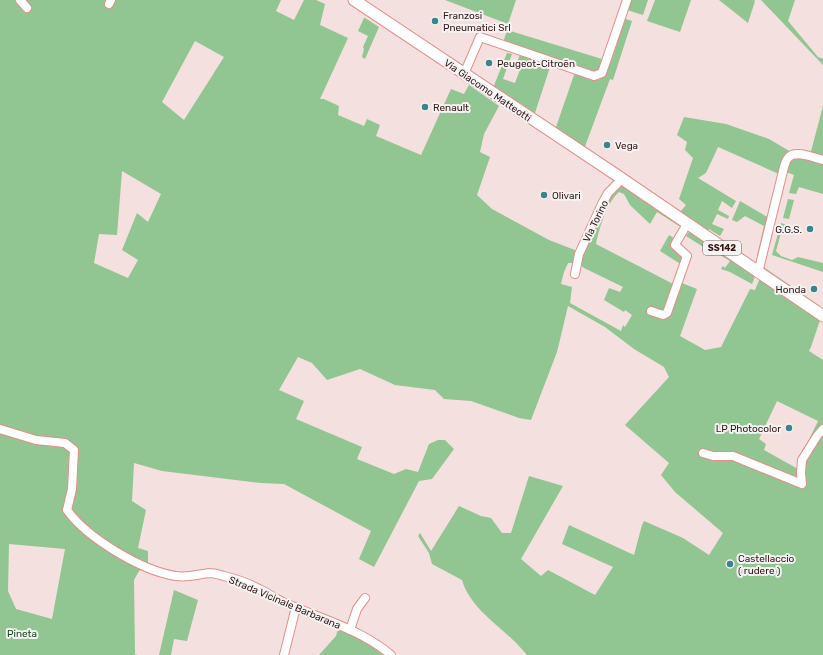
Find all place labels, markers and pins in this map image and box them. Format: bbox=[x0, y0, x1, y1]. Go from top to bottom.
place label: Franzosi Pneumatici Srl bbox=[443, 10, 511, 34]
marker: Franzosi Pneumatici Srl bbox=[430, 16, 440, 26]
marker: Peugeot-Citroën bbox=[484, 58, 494, 68]
place label: Peugeot-Citroën bbox=[497, 58, 575, 70]
marker: Renault bbox=[420, 102, 430, 112]
place label: Renault bbox=[433, 102, 469, 114]
marker: Vega bbox=[602, 140, 612, 150]
place label: Vega bbox=[615, 140, 638, 152]
marker: Olivari bbox=[539, 190, 549, 200]
place label: Olivari bbox=[552, 190, 581, 202]
place label: G.G.S. bbox=[775, 224, 802, 236]
marker: G.G.S. bbox=[805, 224, 815, 234]
place label: Honda bbox=[776, 284, 806, 296]
marker: Honda bbox=[809, 284, 819, 294]
place label: LP Photocolor bbox=[716, 423, 781, 435]
marker: LP Photocolor bbox=[784, 423, 794, 433]
place label: Castellaccio ( rudere ) bbox=[738, 553, 795, 577]
marker: Castellaccio ( rudere ) bbox=[725, 559, 735, 569]

